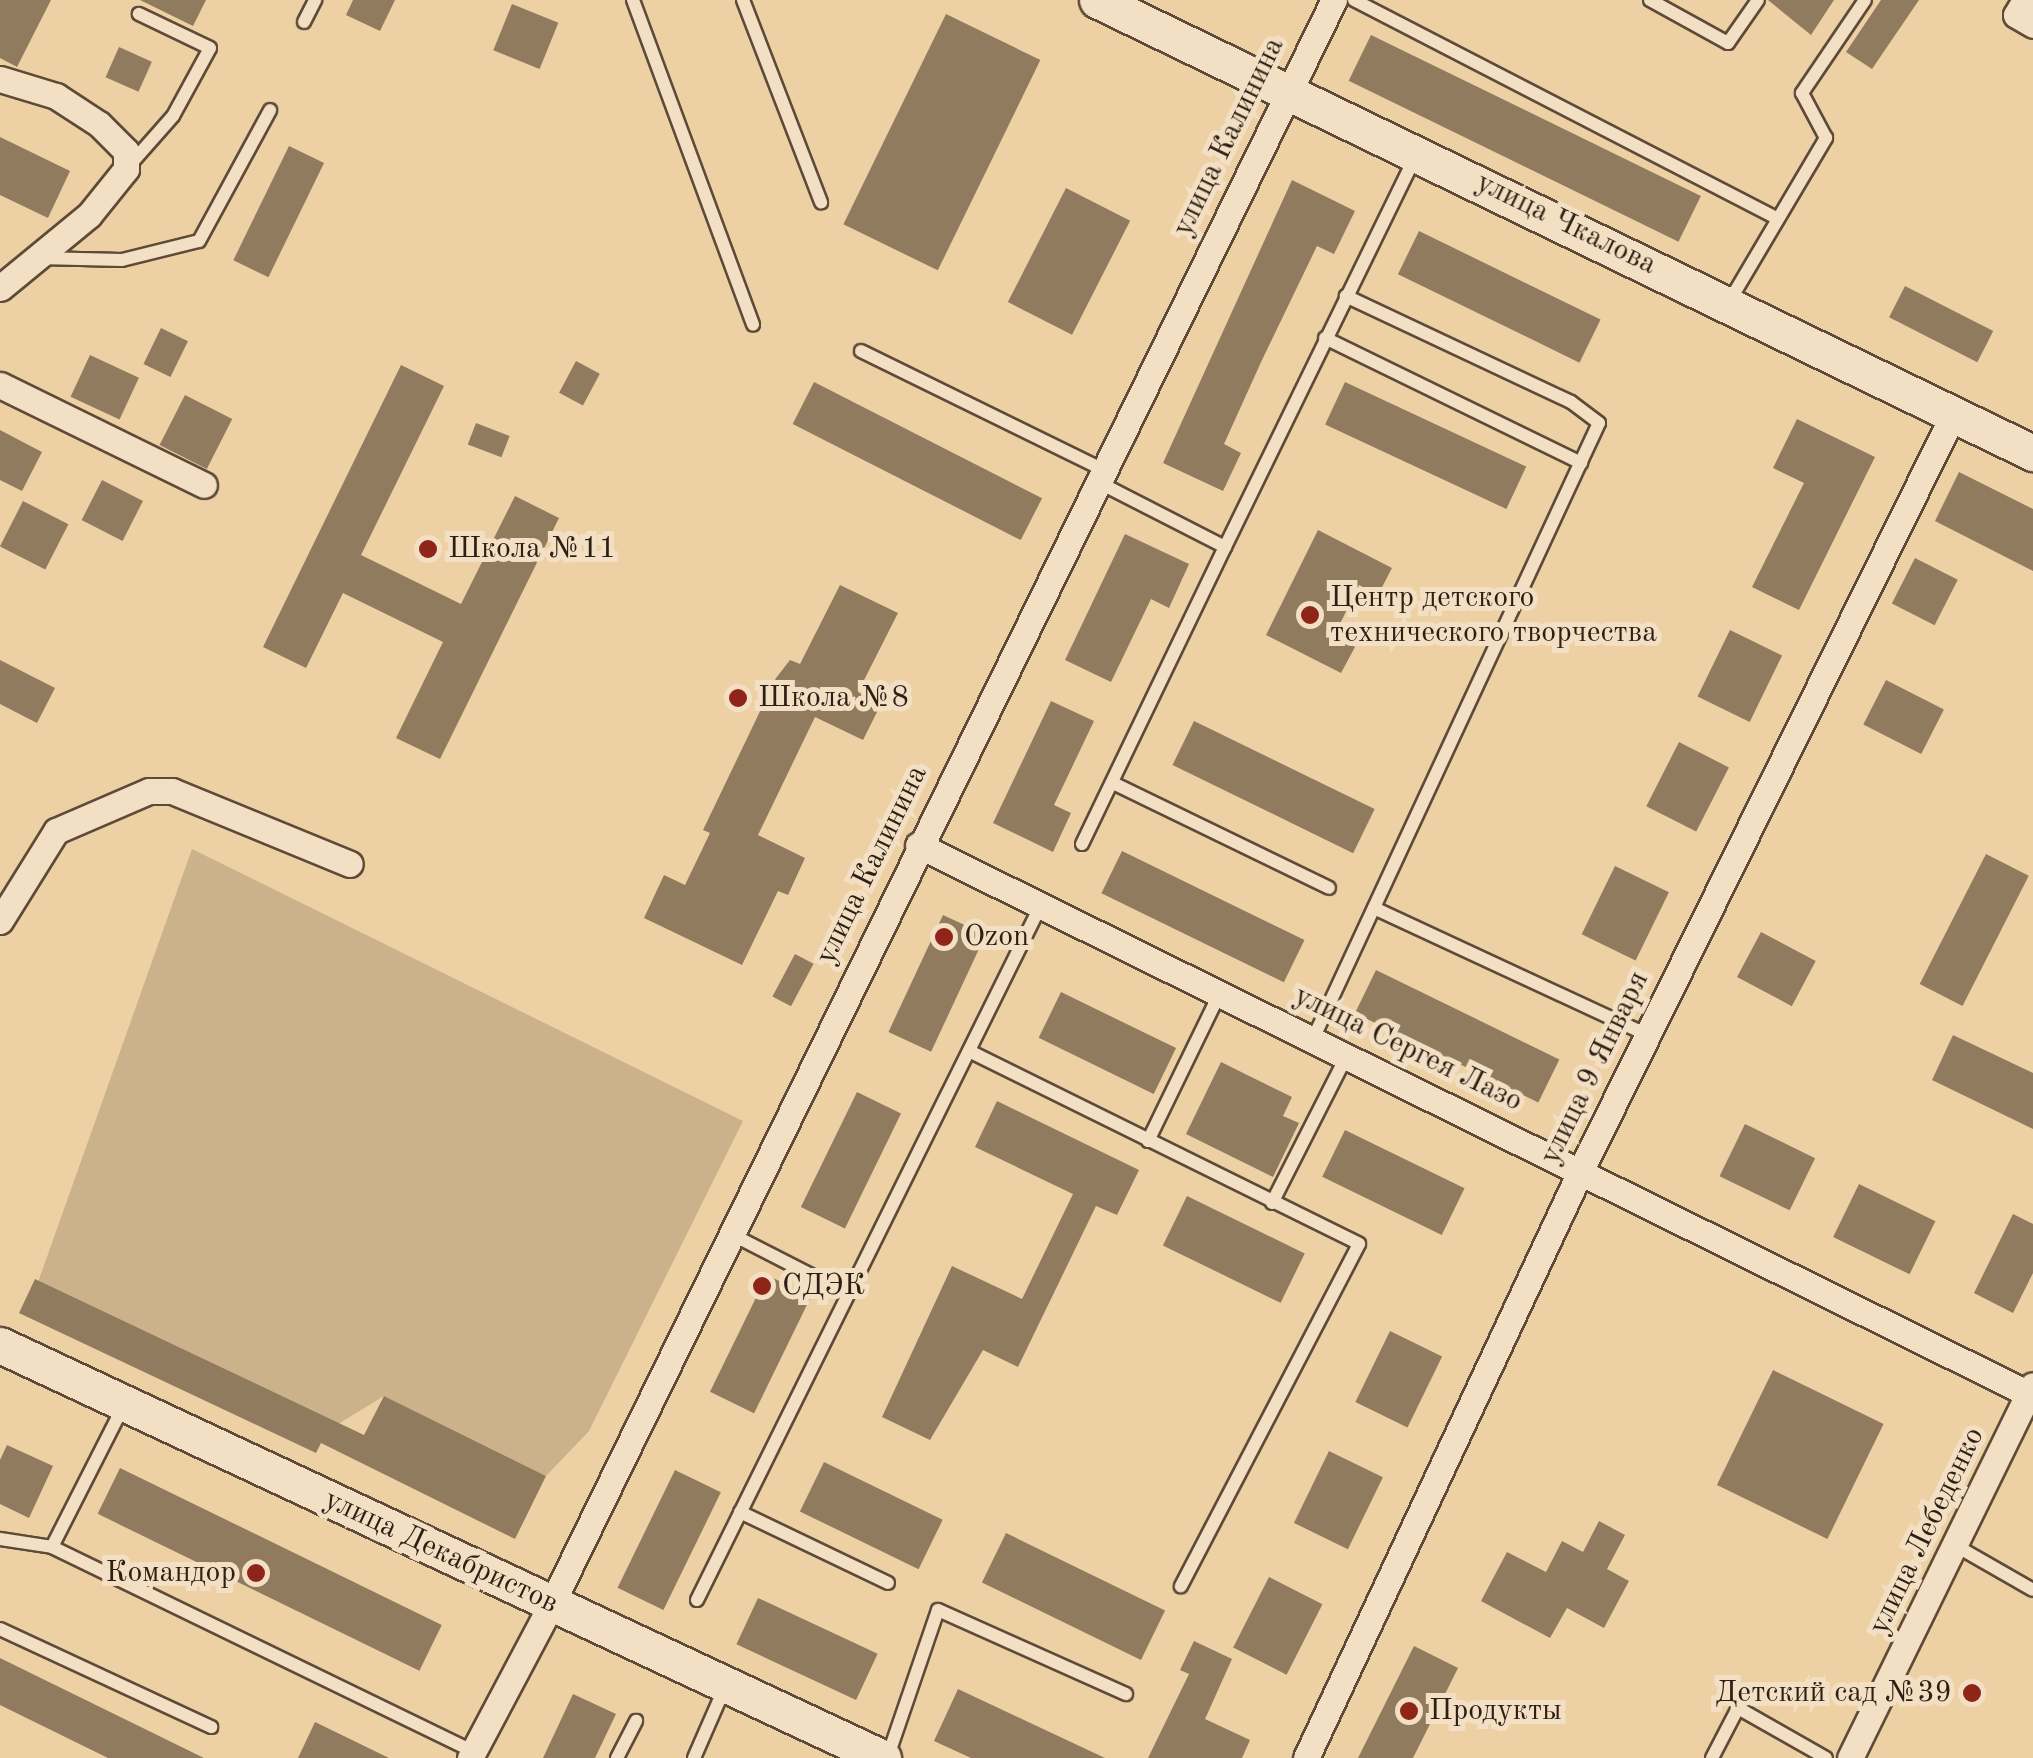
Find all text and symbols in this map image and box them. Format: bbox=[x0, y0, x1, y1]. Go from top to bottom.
street label: улица Калинина bbox=[1165, 32, 1293, 242]
street label: улица Чкалова bbox=[1470, 165, 1662, 283]
place label: Школа №11 bbox=[448, 531, 616, 567]
marker: Школа №11 bbox=[417, 538, 439, 560]
place label: Центр детского технического творчества bbox=[1330, 580, 1657, 650]
marker: Центр детского технического творчества bbox=[1299, 604, 1321, 626]
place label: Школа №8 bbox=[758, 680, 909, 716]
marker: Школа №8 bbox=[727, 687, 749, 709]
street label: улица Калинина bbox=[808, 760, 936, 970]
place label: Ozon bbox=[964, 919, 1029, 955]
marker: Ozon bbox=[933, 926, 955, 948]
street label: улица 9 Января bbox=[1533, 966, 1657, 1170]
street label: улица Сергея Лазо bbox=[1288, 978, 1528, 1120]
place label: СДЭК bbox=[782, 1268, 865, 1304]
marker: СДЭК bbox=[751, 1275, 773, 1297]
street label: улица Лебеденко bbox=[1861, 1422, 1993, 1640]
street label: улица Декабристов bbox=[318, 1482, 564, 1622]
place label: Командор bbox=[106, 1555, 236, 1591]
marker: Командор bbox=[245, 1562, 267, 1584]
place label: Детский сад №39 bbox=[1715, 1675, 1952, 1711]
marker: Детский сад №39 bbox=[1961, 1682, 1983, 1704]
place label: Продукты bbox=[1429, 1693, 1562, 1729]
marker: Продукты bbox=[1398, 1700, 1420, 1722]

